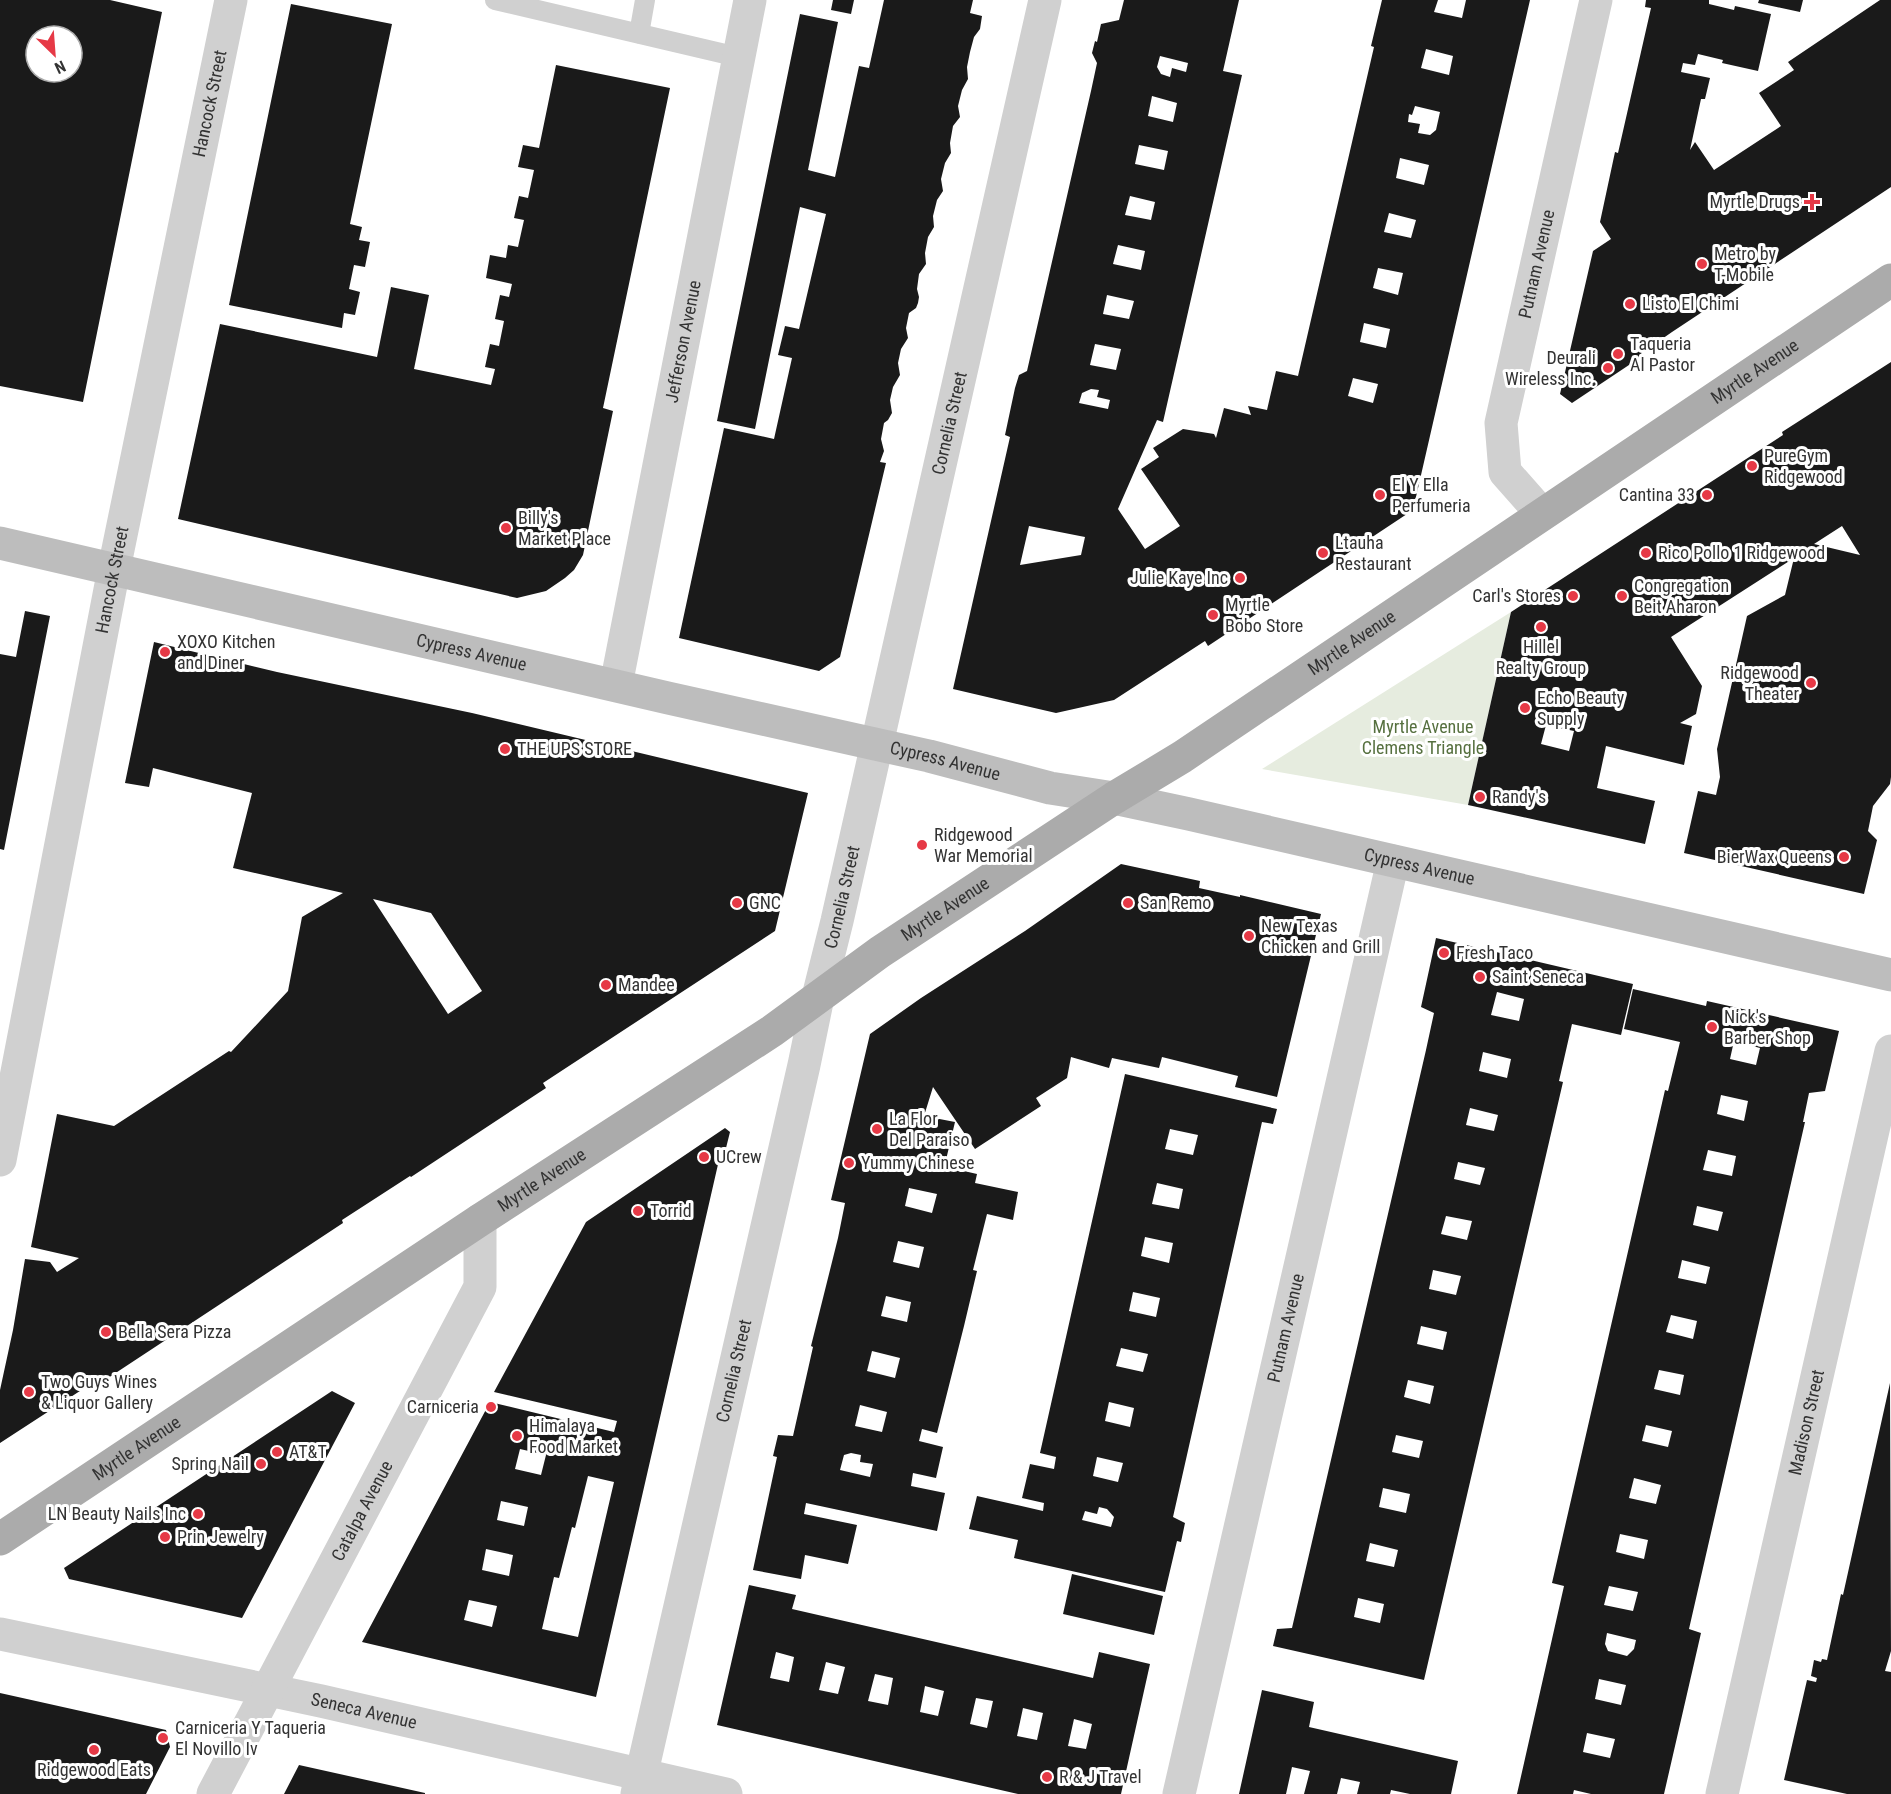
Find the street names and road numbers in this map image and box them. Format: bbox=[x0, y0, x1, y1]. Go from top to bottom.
street label: Hancock Street bbox=[188, 48, 230, 159]
street label: Putnam Avenue bbox=[1514, 208, 1559, 320]
street label: Jefferson Avenue bbox=[660, 278, 705, 404]
street label: Myrtle Avenue bbox=[1707, 334, 1802, 408]
street label: Cornelia Street bbox=[927, 369, 971, 477]
street label: Hancock Street bbox=[91, 524, 133, 635]
street label: Myrtle Avenue bbox=[1304, 606, 1399, 679]
street label: Cypress Avenue bbox=[414, 629, 529, 675]
street label: Cypress Avenue bbox=[888, 737, 1003, 784]
street label: Cypress Avenue bbox=[1362, 843, 1477, 889]
street label: Cornelia Street bbox=[819, 844, 864, 951]
street label: Myrtle Avenue bbox=[897, 872, 993, 945]
street label: Myrtle Avenue bbox=[493, 1143, 590, 1216]
street label: Putnam Avenue bbox=[1263, 1272, 1308, 1384]
street label: Cornelia Street bbox=[711, 1317, 755, 1424]
street label: Madison Street bbox=[1784, 1368, 1828, 1477]
street label: Myrtle Avenue bbox=[88, 1411, 184, 1484]
street label: Catalpa Avenue bbox=[327, 1457, 397, 1564]
street label: Seneca Avenue bbox=[309, 1688, 419, 1733]

